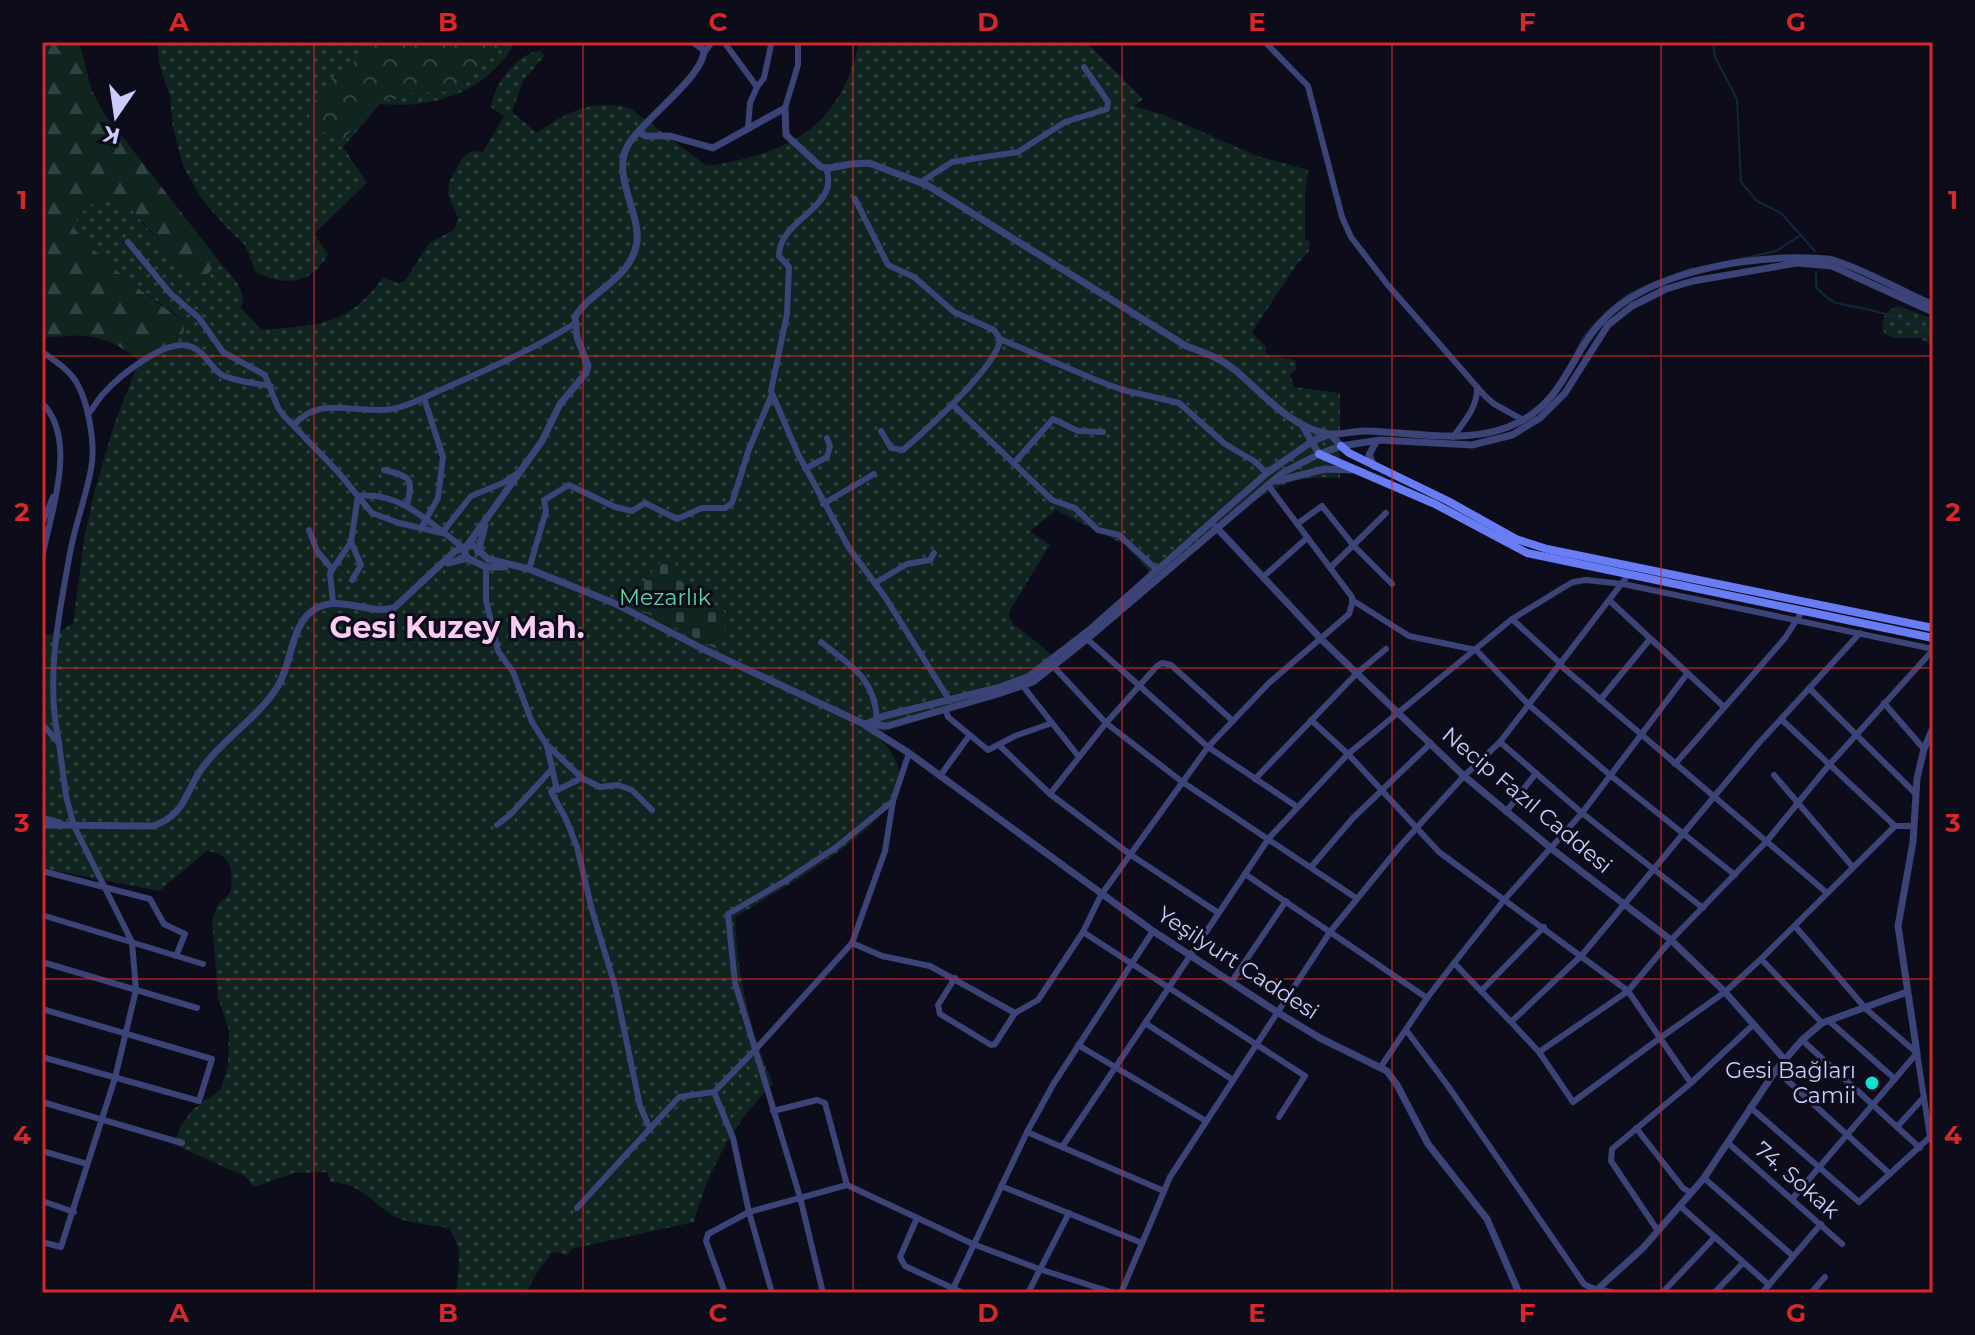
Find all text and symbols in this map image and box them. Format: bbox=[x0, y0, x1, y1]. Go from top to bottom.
text: A bbox=[168, 6, 190, 38]
text: B bbox=[438, 6, 458, 38]
text: C bbox=[709, 6, 728, 38]
text: D bbox=[977, 6, 999, 38]
text: E bbox=[1248, 6, 1266, 38]
text: F bbox=[1519, 6, 1535, 38]
text: G bbox=[1786, 6, 1806, 38]
north arrow bbox=[76, 76, 156, 156]
text: K bbox=[100, 120, 123, 150]
text: 1 bbox=[17, 184, 27, 216]
text: 1 bbox=[1948, 184, 1958, 216]
text: 2 bbox=[14, 496, 30, 528]
text: 2 bbox=[1945, 496, 1961, 528]
park label: Mezarlık bbox=[619, 584, 712, 611]
district label: Gesi Kuzey Mah. bbox=[329, 609, 585, 646]
street label: Necip Fazıl Caddesi bbox=[1437, 721, 1617, 879]
text: 3 bbox=[13, 807, 30, 839]
text: 3 bbox=[1944, 807, 1961, 839]
street label: Yeşilyurt Caddesi bbox=[1152, 901, 1324, 1025]
place label: Gesi Bağları Camii bbox=[1725, 1057, 1856, 1109]
marker: Gesi Bağları Camii bbox=[1863, 1074, 1881, 1092]
text: 4 bbox=[13, 1119, 31, 1151]
text: 4 bbox=[1944, 1119, 1962, 1151]
street label: 74. Sokak bbox=[1749, 1136, 1845, 1225]
text: A bbox=[168, 1297, 190, 1329]
text: B bbox=[438, 1297, 458, 1329]
text: C bbox=[709, 1297, 728, 1329]
text: D bbox=[977, 1297, 999, 1329]
text: E bbox=[1248, 1297, 1266, 1329]
text: F bbox=[1519, 1297, 1535, 1329]
text: G bbox=[1786, 1297, 1806, 1329]

